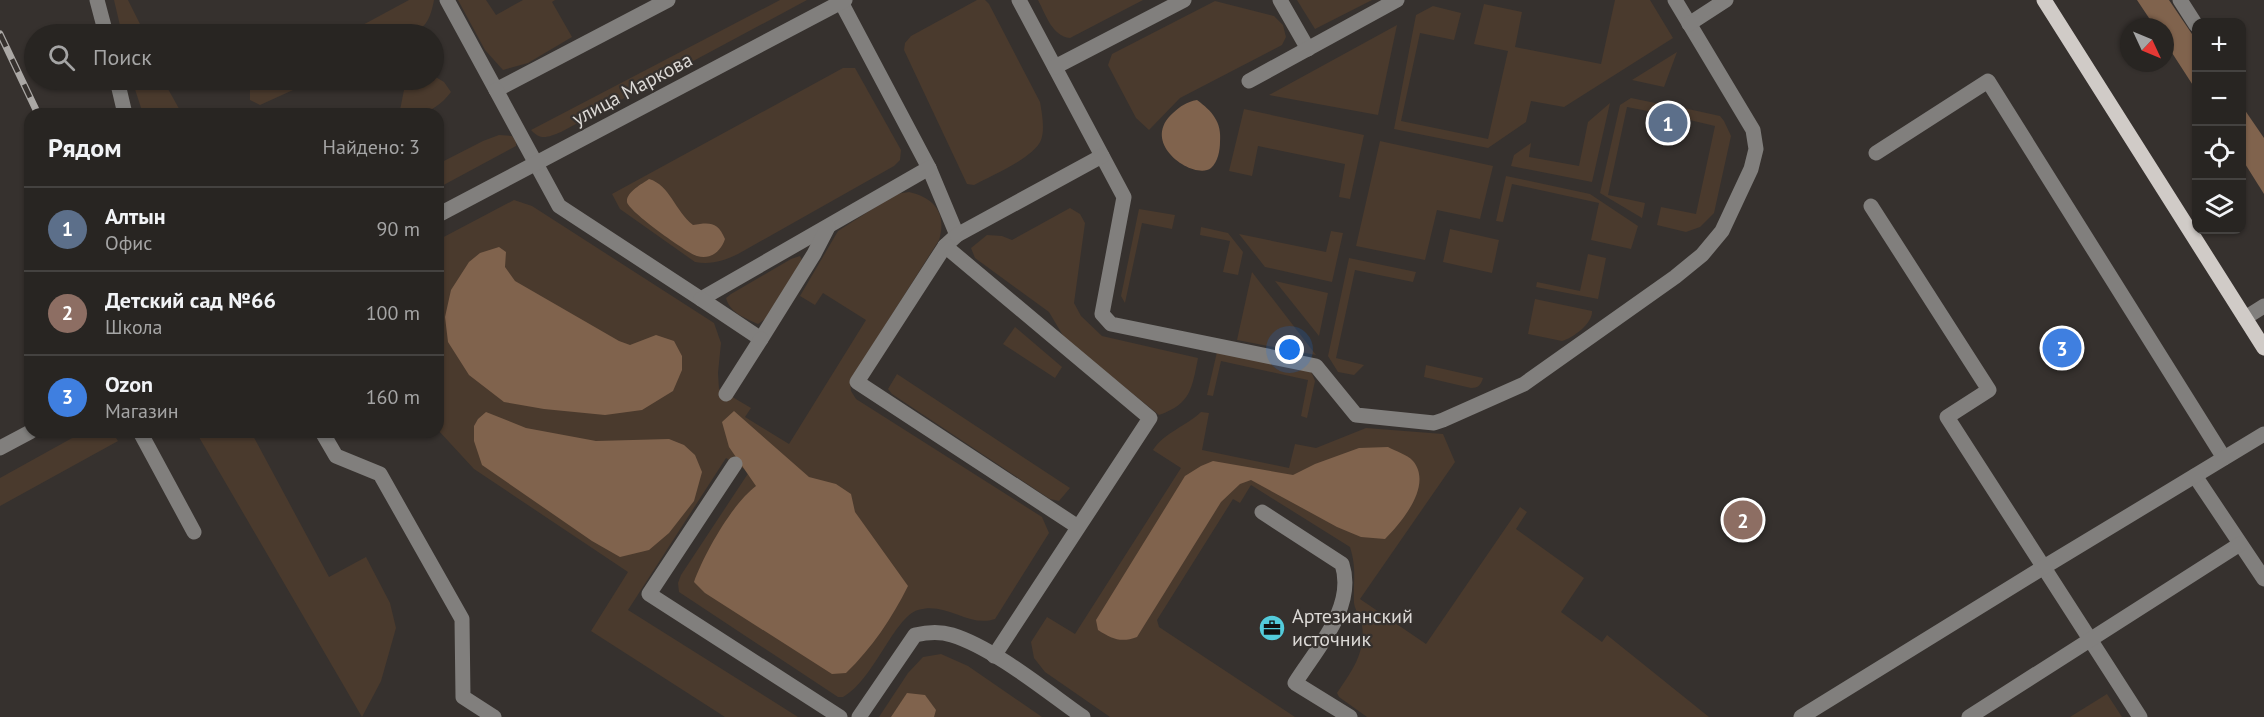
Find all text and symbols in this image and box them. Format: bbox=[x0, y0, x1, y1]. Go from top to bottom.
north arrow bbox=[2120, 18, 2174, 72]
map controls bbox=[2192, 18, 2246, 234]
button: + bbox=[2192, 18, 2246, 72]
search box bbox=[24, 24, 444, 90]
icon: search bbox=[45, 41, 78, 74]
text: Поиск bbox=[93, 43, 152, 71]
street label: улица Маркова bbox=[567, 46, 697, 132]
button: − bbox=[2192, 72, 2246, 126]
pin: 1 bbox=[1648, 100, 1688, 146]
button: locate bbox=[2192, 126, 2246, 180]
text: Рядом bbox=[48, 131, 122, 164]
text: Найдено: 3 bbox=[323, 134, 420, 160]
button: layers bbox=[2192, 180, 2246, 234]
text: Алтын bbox=[105, 202, 165, 230]
text: 1 bbox=[62, 216, 73, 242]
text: 90 m bbox=[377, 216, 420, 242]
text: Офис bbox=[105, 230, 152, 256]
text: Детский сад №66 bbox=[105, 286, 276, 314]
text: 2 bbox=[62, 300, 73, 326]
text: 100 m bbox=[366, 300, 420, 326]
text: Школа bbox=[105, 314, 162, 340]
pin: 3 bbox=[2042, 326, 2082, 370]
your location bbox=[1275, 335, 1304, 364]
text: Ozon bbox=[105, 370, 153, 398]
text: 3 bbox=[62, 384, 73, 410]
text: 160 m bbox=[366, 384, 420, 410]
text: Магазин bbox=[105, 398, 179, 424]
pin: 2 bbox=[1724, 498, 1762, 542]
place label: Артезианский источник bbox=[1292, 603, 1413, 652]
office icon: Артезианский источник bbox=[1257, 613, 1287, 643]

